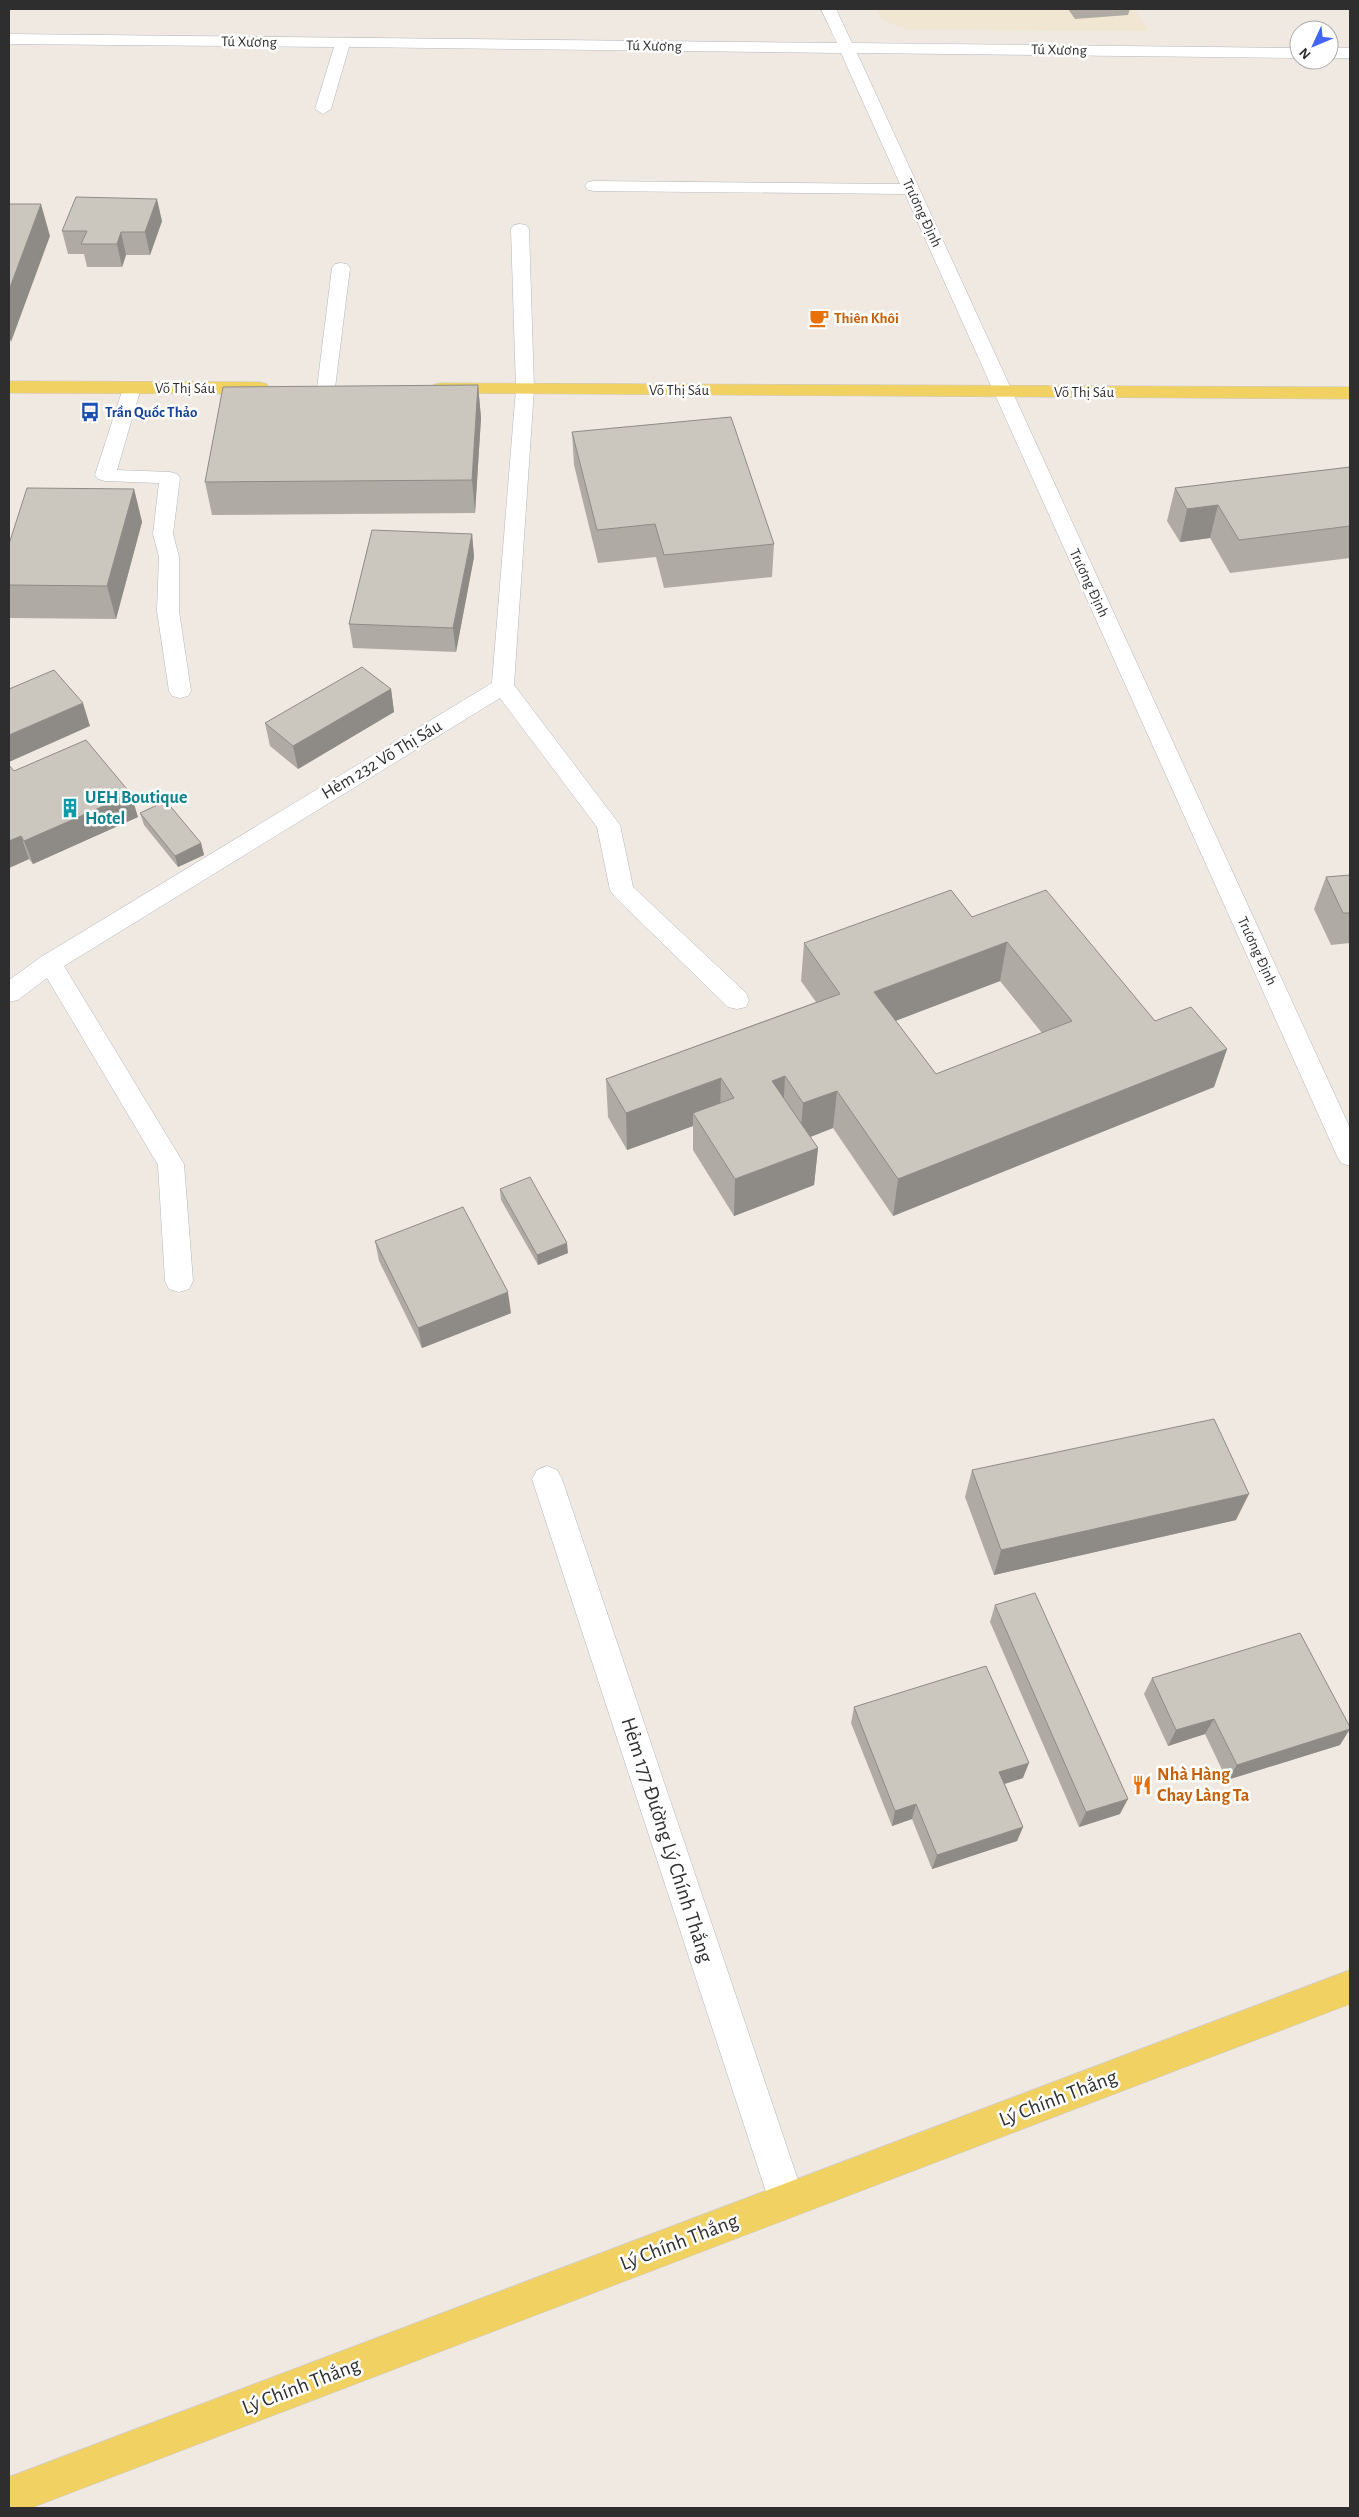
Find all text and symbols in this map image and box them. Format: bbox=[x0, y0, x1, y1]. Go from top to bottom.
north arrow bbox=[1289, 20, 1339, 70]
street label: Tú Xương bbox=[221, 34, 278, 50]
street label: Tú Xương bbox=[626, 38, 683, 54]
street label: Tú Xương bbox=[1031, 42, 1088, 58]
text: N bbox=[1297, 45, 1314, 62]
street label: Trương Định bbox=[900, 176, 944, 250]
cafe icon: Thiên Khôi bbox=[808, 307, 830, 329]
place label: Thiên Khôi bbox=[834, 311, 899, 326]
street label: Võ Thị Sáu bbox=[155, 381, 215, 396]
street label: Võ Thị Sáu bbox=[649, 383, 709, 398]
street label: Võ Thị Sáu bbox=[1054, 385, 1114, 400]
bus stop icon: Trần Quốc Thảo bbox=[79, 401, 101, 423]
place label: Trần Quốc Thảo bbox=[105, 405, 197, 420]
street label: Trương Định bbox=[1067, 546, 1111, 620]
street label: Hẻm 232 Võ Thị Sáu bbox=[319, 717, 445, 803]
place label: UEH Boutique Hotel bbox=[85, 789, 188, 828]
building icon: UEH Boutique Hotel bbox=[59, 797, 81, 819]
street label: Trương Định bbox=[1235, 914, 1279, 988]
street label: Hẻm 177 Đường Lý Chính Thắng bbox=[617, 1715, 717, 1966]
place label: Nhà Hàng Chay Làng Ta bbox=[1157, 1766, 1250, 1805]
restaurant icon: Nhà Hàng Chay Làng Ta bbox=[1131, 1774, 1153, 1796]
street label: Lý Chính Thắng bbox=[996, 2066, 1121, 2130]
street label: Lý Chính Thắng bbox=[617, 2210, 742, 2274]
street label: Lý Chính Thắng bbox=[239, 2354, 364, 2418]

